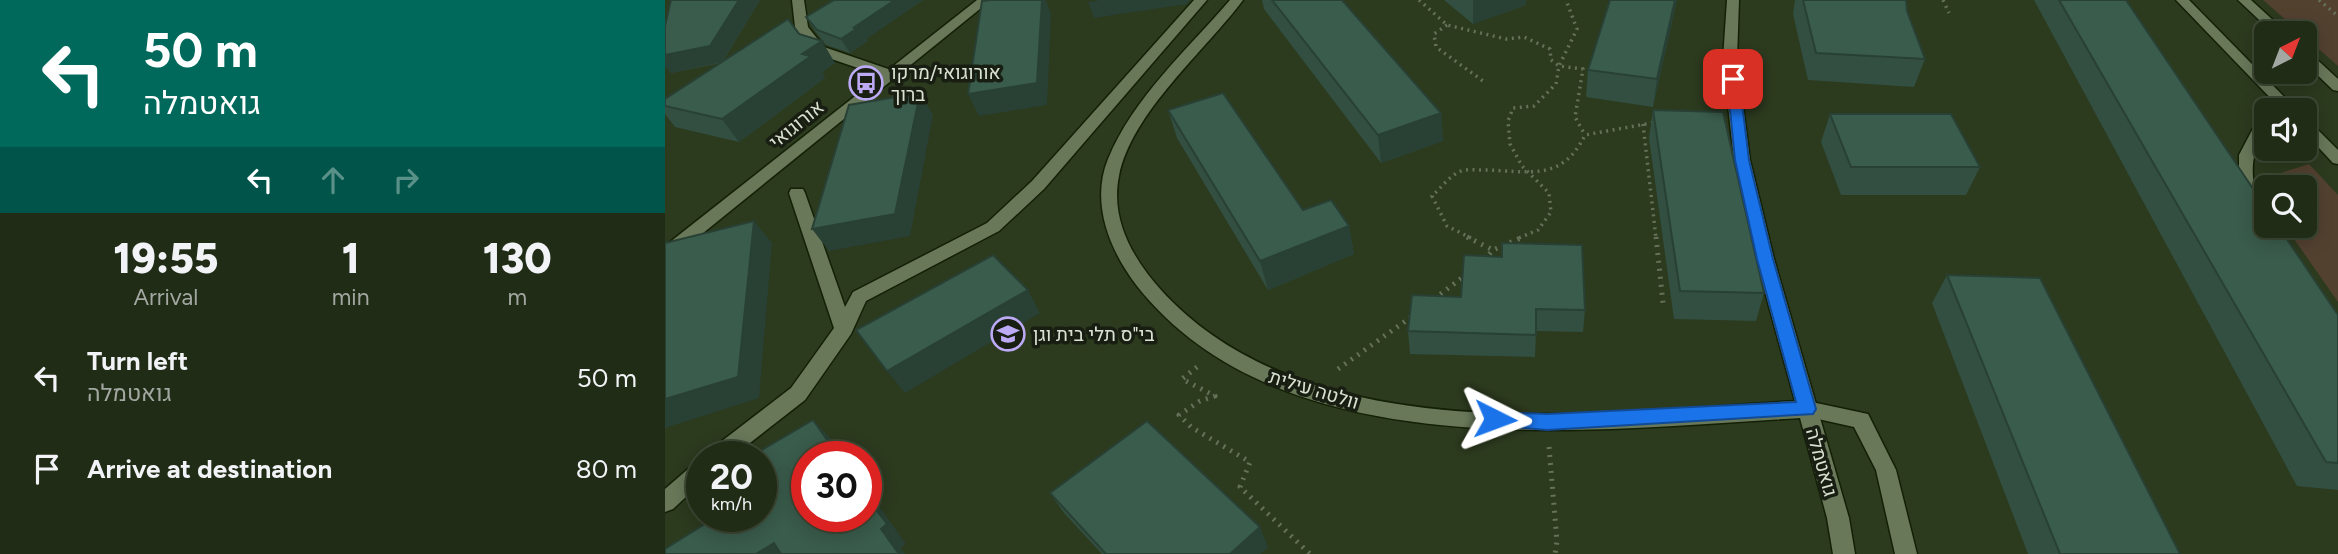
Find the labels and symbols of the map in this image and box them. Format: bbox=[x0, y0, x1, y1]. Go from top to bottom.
north arrow bbox=[2254, 21, 2317, 84]
pin bbox=[1703, 49, 1763, 109]
place label: אורוגואי/מרקו ברוך bbox=[891, 61, 1001, 106]
bus stop icon: אורוגואי/מרקו ברוך bbox=[847, 64, 885, 102]
street label: אורוגואי bbox=[764, 95, 828, 153]
school or university icon: בי"ס תלי בית וגן bbox=[989, 315, 1027, 353]
place label: בי"ס תלי בית וגן bbox=[1033, 323, 1154, 346]
street label: וולטה עילית bbox=[1266, 365, 1362, 414]
position arrow bbox=[1458, 382, 1532, 456]
street label: גואטמלה bbox=[1801, 425, 1842, 499]
speed limit sign: 30 bbox=[791, 441, 882, 532]

